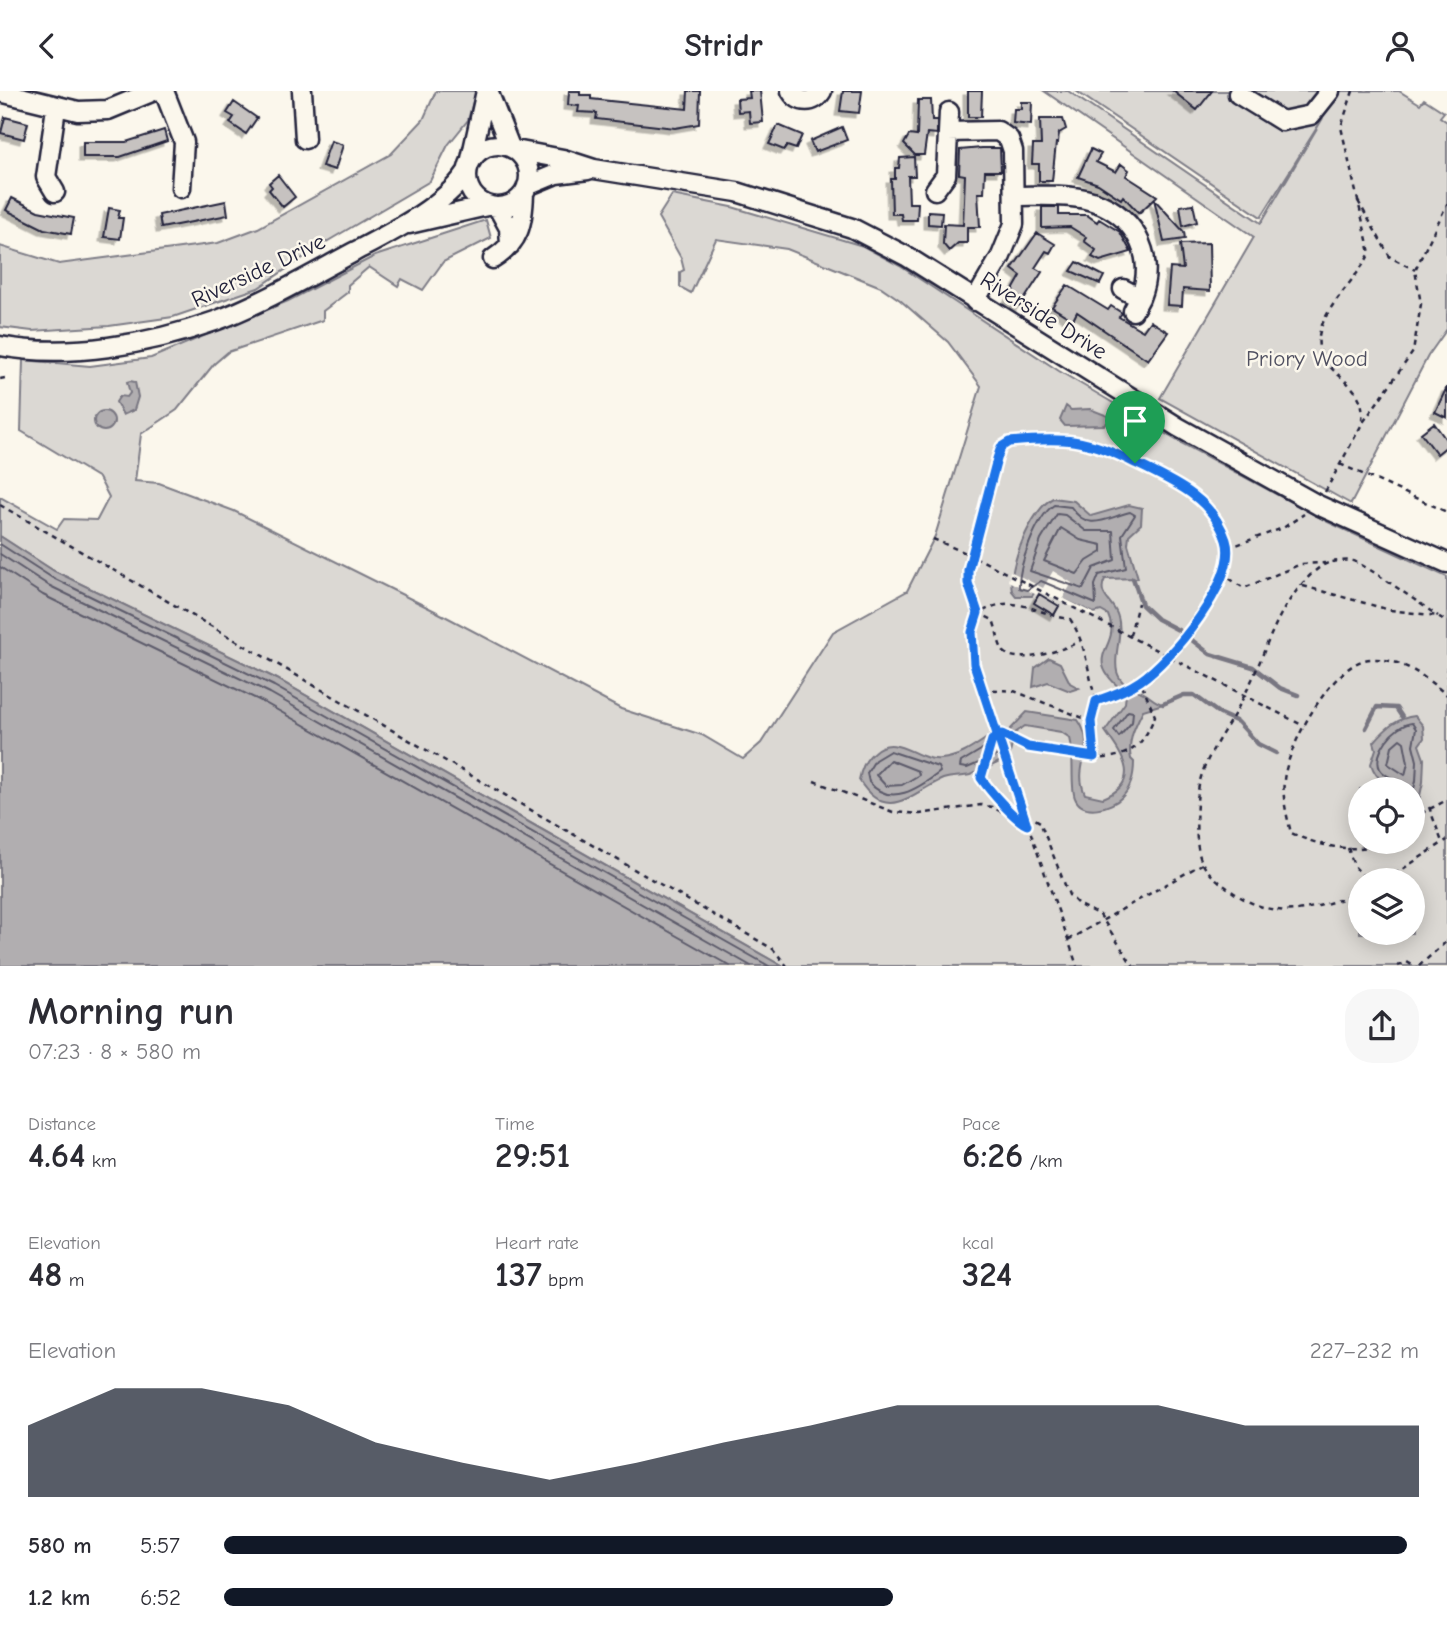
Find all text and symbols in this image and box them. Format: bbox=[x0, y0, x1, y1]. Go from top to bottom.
icon: back bbox=[28, 27, 66, 65]
text: Stridr bbox=[684, 27, 763, 64]
icon: person bbox=[1381, 27, 1419, 65]
street label: Riverside Drive bbox=[187, 228, 329, 313]
street label: Riverside Drive bbox=[975, 266, 1112, 365]
park label: Priory Wood bbox=[1246, 345, 1368, 372]
pin bbox=[1105, 391, 1165, 463]
icon: arrive bbox=[1116, 402, 1154, 440]
map controls bbox=[1348, 777, 1425, 945]
button: locate bbox=[1348, 777, 1425, 854]
button: layers bbox=[1348, 868, 1425, 945]
button: share bbox=[1345, 989, 1419, 1063]
text: Morning run bbox=[28, 990, 234, 1034]
text: 07:23 · 8 × 580 m bbox=[28, 1038, 201, 1065]
text: Distance bbox=[28, 1113, 96, 1135]
text: Time bbox=[495, 1113, 534, 1135]
text: Pace bbox=[962, 1113, 1000, 1135]
text: 4.64 bbox=[28, 1135, 85, 1176]
text: 29:51 bbox=[495, 1135, 570, 1176]
text: 6:26 bbox=[962, 1135, 1023, 1176]
text: km bbox=[85, 1150, 117, 1172]
text: /km bbox=[1023, 1150, 1063, 1172]
text: Elevation bbox=[28, 1232, 101, 1254]
text: Heart rate bbox=[495, 1232, 579, 1254]
text: kcal bbox=[962, 1232, 994, 1254]
text: 48 bbox=[28, 1254, 62, 1295]
text: 137 bbox=[495, 1254, 542, 1295]
text: 324 bbox=[962, 1254, 1012, 1295]
text: m bbox=[62, 1269, 84, 1291]
text: bpm bbox=[542, 1269, 584, 1291]
text: Elevation bbox=[28, 1337, 116, 1364]
text: 227–232 m bbox=[1310, 1337, 1419, 1364]
text: 580 m bbox=[28, 1532, 92, 1559]
text: 5:57 bbox=[140, 1532, 180, 1559]
text: 1.2 km bbox=[28, 1584, 90, 1611]
text: 6:52 bbox=[140, 1584, 181, 1611]

